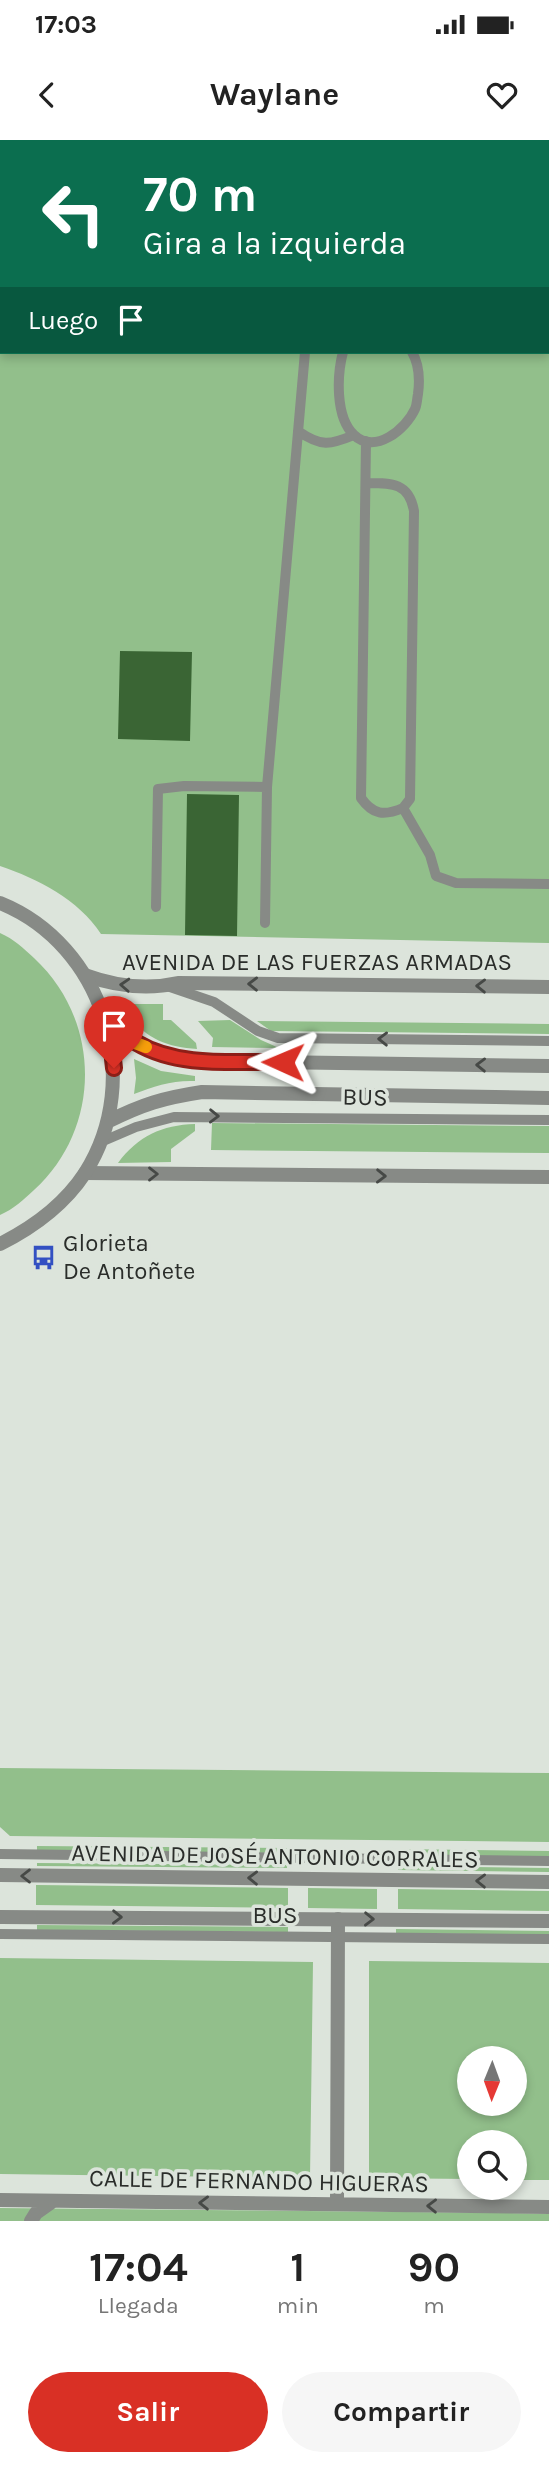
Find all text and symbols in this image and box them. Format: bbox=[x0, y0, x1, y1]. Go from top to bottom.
text: 17:03 bbox=[35, 9, 97, 40]
icon: back bbox=[28, 76, 66, 114]
text: Waylane bbox=[210, 76, 339, 113]
icon: heart bbox=[483, 76, 521, 114]
text: 70 m bbox=[143, 166, 257, 223]
icon: left bbox=[28, 168, 119, 259]
text: Gira a la izquierda bbox=[143, 225, 406, 262]
icon: arrive bbox=[112, 301, 150, 339]
text: Luego bbox=[28, 305, 98, 336]
street label: AVENIDA DE LAS FUERZAS ARMADAS bbox=[122, 948, 512, 976]
one-way arrow bbox=[248, 976, 258, 992]
one-way arrow bbox=[119, 977, 130, 992]
one-way arrow bbox=[475, 978, 486, 994]
pin bbox=[84, 996, 144, 1068]
icon: arrive bbox=[95, 1007, 133, 1045]
position arrow bbox=[246, 1025, 320, 1099]
one-way arrow bbox=[377, 1032, 388, 1047]
one-way arrow bbox=[475, 1057, 486, 1073]
street label: BUS bbox=[342, 1083, 388, 1111]
one-way arrow bbox=[209, 1108, 220, 1124]
one-way arrow bbox=[149, 1166, 159, 1182]
one-way arrow bbox=[376, 1168, 386, 1184]
place label: Glorieta De Antoñete bbox=[63, 1229, 195, 1285]
bus stop icon: Glorieta De Antoñete bbox=[29, 1243, 57, 1271]
street label: AVENIDA DE JOSÉ ANTONIO CORRALES bbox=[71, 1837, 479, 1874]
one-way arrow bbox=[20, 1868, 31, 1884]
one-way arrow bbox=[248, 1870, 258, 1886]
one-way arrow bbox=[475, 1873, 486, 1889]
street label: BUS bbox=[252, 1901, 298, 1929]
one-way arrow bbox=[112, 1909, 123, 1925]
one-way arrow bbox=[364, 1912, 375, 1927]
north arrow bbox=[457, 2046, 527, 2116]
map controls bbox=[457, 2046, 527, 2200]
button: search bbox=[457, 2130, 527, 2200]
street label: CALLE DE FERNANDO HIGUERAS bbox=[89, 2164, 429, 2198]
one-way arrow bbox=[199, 2195, 210, 2210]
one-way arrow bbox=[426, 2198, 437, 2213]
text: 17:04 bbox=[89, 2242, 188, 2292]
text: 1 bbox=[290, 2242, 305, 2292]
text: 90 bbox=[408, 2242, 460, 2292]
text: Llegada bbox=[98, 2292, 179, 2319]
text: min bbox=[277, 2292, 319, 2319]
text: m bbox=[423, 2292, 445, 2319]
button: Salir bbox=[28, 2372, 268, 2452]
button: Compartir bbox=[282, 2372, 521, 2452]

